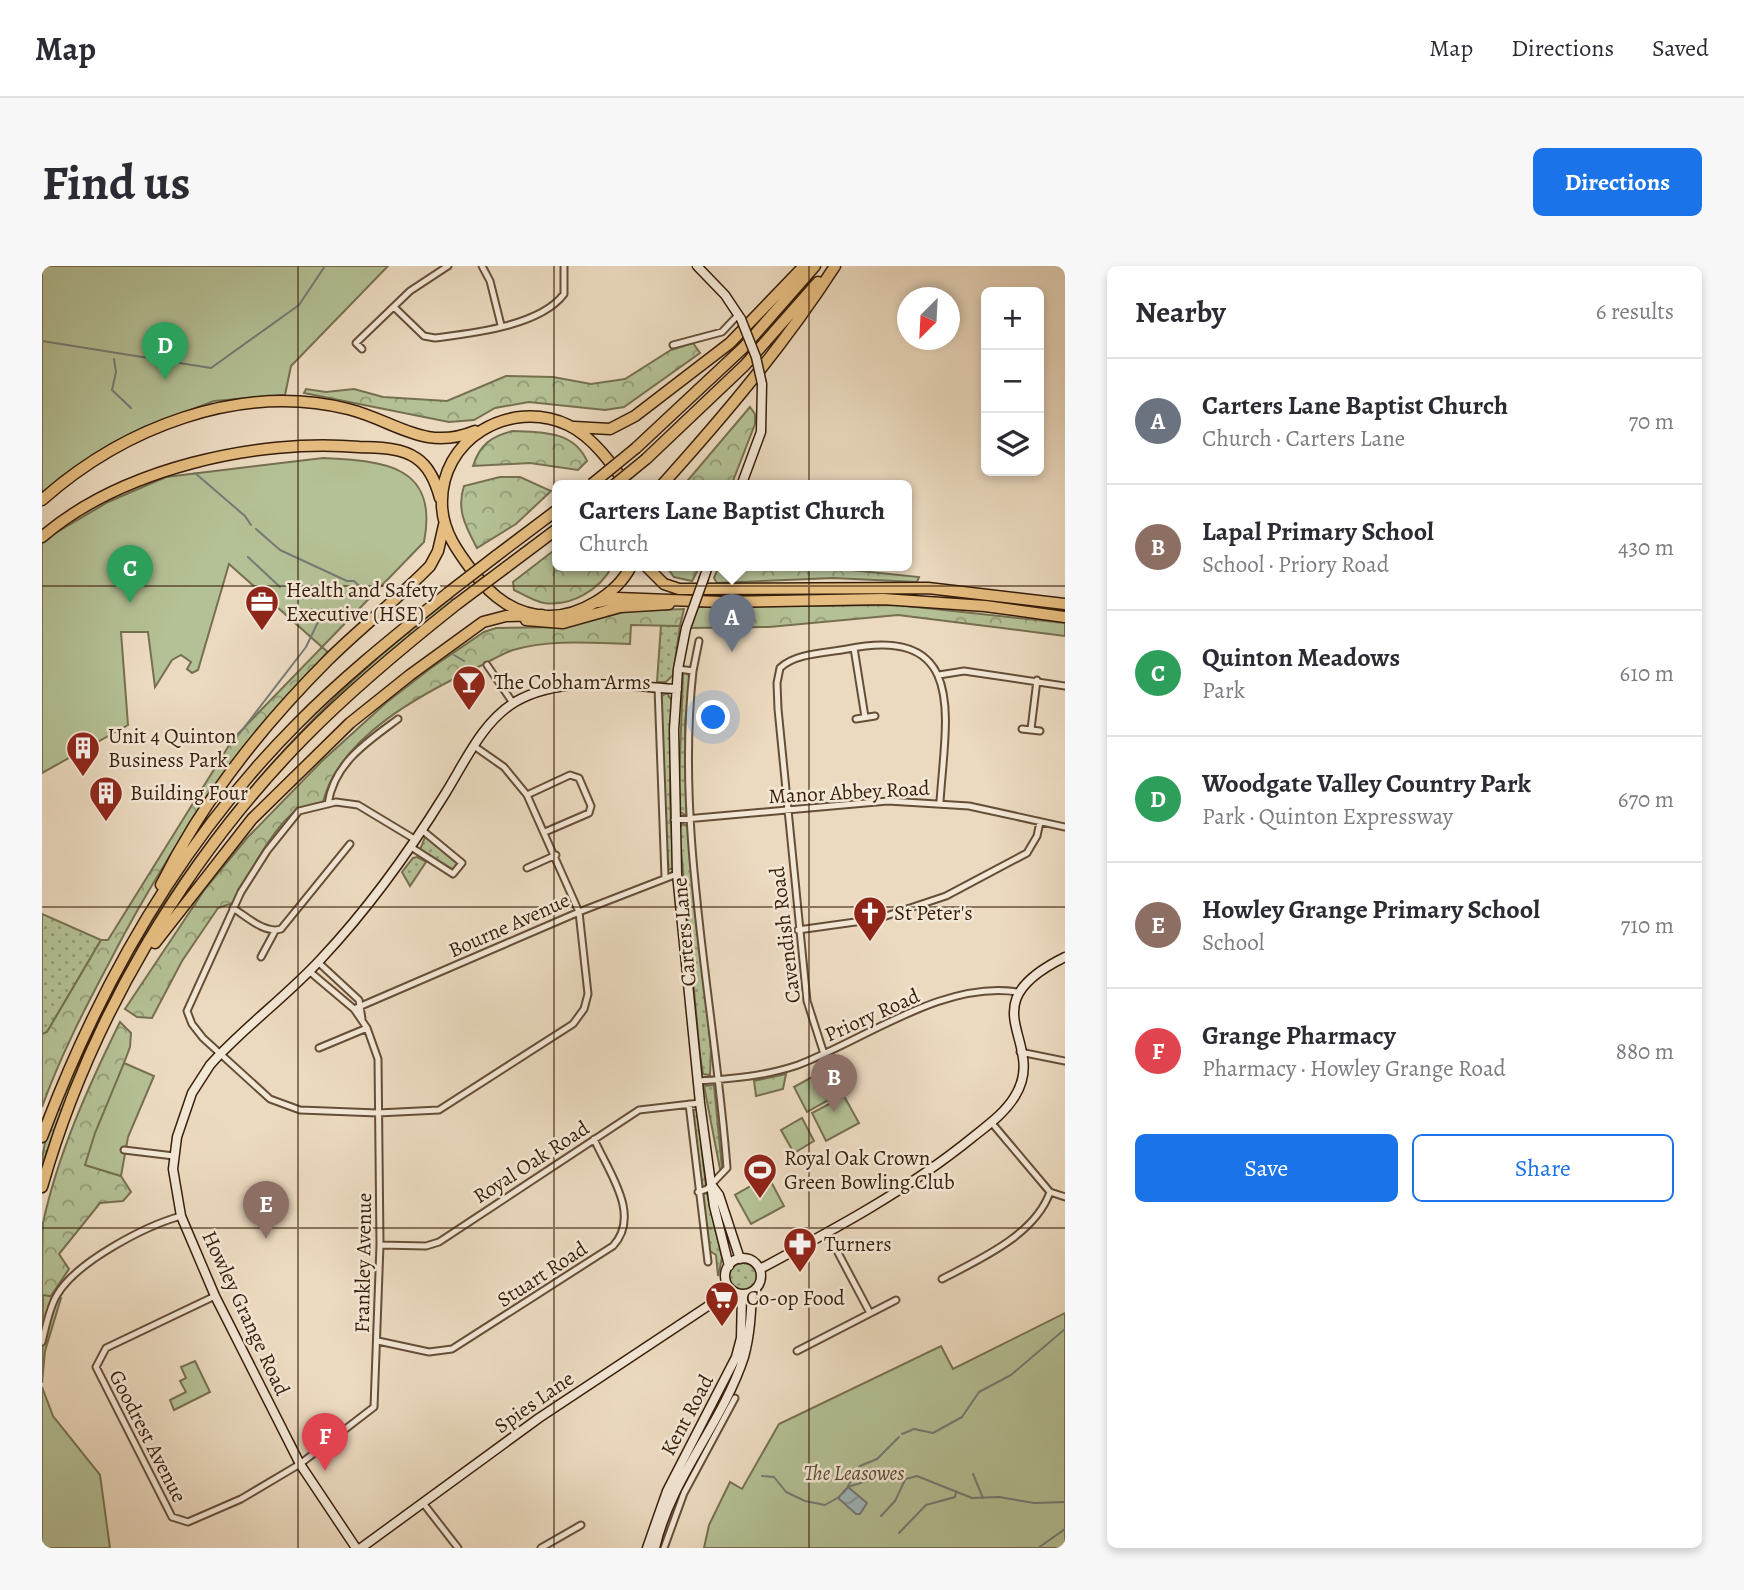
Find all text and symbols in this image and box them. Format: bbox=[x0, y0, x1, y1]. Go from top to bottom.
text: Map bbox=[35, 26, 96, 71]
text: Map bbox=[1429, 32, 1473, 64]
text: Directions bbox=[1511, 32, 1614, 64]
text: Saved bbox=[1652, 32, 1709, 64]
button: Directions bbox=[1533, 148, 1702, 216]
text: Find us bbox=[42, 149, 190, 216]
north arrow bbox=[897, 287, 960, 350]
map controls bbox=[981, 287, 1044, 476]
button: + bbox=[981, 287, 1044, 350]
text: Nearby bbox=[1135, 292, 1226, 332]
text: 6 results bbox=[1596, 296, 1674, 327]
pin: D bbox=[142, 322, 188, 380]
button: − bbox=[981, 350, 1044, 413]
text: Carters Lane Baptist Church bbox=[1202, 388, 1508, 423]
text: A bbox=[1151, 406, 1165, 437]
text: 70 m bbox=[1628, 406, 1674, 437]
button: layers bbox=[981, 413, 1044, 476]
text: Church · Carters Lane bbox=[1202, 423, 1405, 454]
popup bbox=[552, 480, 912, 571]
text: Carters Lane Baptist Church bbox=[579, 493, 885, 528]
text: Lapal Primary School bbox=[1202, 514, 1434, 549]
text: Church bbox=[579, 528, 649, 559]
text: B bbox=[1151, 532, 1165, 563]
text: 430 m bbox=[1618, 532, 1674, 563]
pin: C bbox=[107, 545, 153, 603]
text: School · Priory Road bbox=[1202, 549, 1389, 580]
place label: Health and Safety Executive (HSE) bbox=[286, 576, 438, 628]
office icon: Health and Safety Executive (HSE) bbox=[243, 583, 281, 632]
pin: A bbox=[709, 594, 755, 652]
text: Quinton Meadows bbox=[1202, 640, 1400, 675]
text: C bbox=[1151, 658, 1165, 689]
text: 610 m bbox=[1620, 658, 1674, 689]
bar icon: The Cobham Arms bbox=[450, 663, 488, 712]
place label: The Cobham Arms bbox=[494, 668, 651, 696]
text: Park bbox=[1202, 675, 1245, 706]
your location bbox=[696, 700, 730, 734]
place label: Unit 4 Quinton Business Park bbox=[108, 722, 236, 774]
building icon: Unit 4 Quinton Business Park bbox=[64, 729, 102, 778]
text: Woodgate Valley Country Park bbox=[1202, 766, 1531, 801]
building icon: Building Four bbox=[87, 774, 125, 823]
street label: Manor Abbey Road bbox=[768, 774, 931, 810]
place label: Building Four bbox=[130, 779, 248, 807]
text: D bbox=[1150, 784, 1166, 815]
text: 670 m bbox=[1618, 784, 1674, 815]
text: Park · Quinton Expressway bbox=[1202, 801, 1453, 832]
street label: Cavendish Road bbox=[763, 864, 807, 1005]
street label: Carters Lane bbox=[665, 876, 703, 988]
street label: Bourne Avenue bbox=[444, 886, 574, 964]
text: Howley Grange Primary School bbox=[1202, 892, 1540, 927]
church icon: St Peter's bbox=[851, 894, 889, 943]
place label: St Peter's bbox=[894, 899, 973, 927]
text: E bbox=[1151, 910, 1165, 941]
text: 710 m bbox=[1621, 910, 1674, 941]
text: School bbox=[1202, 927, 1264, 958]
street label: Priory Road bbox=[820, 981, 925, 1048]
text: Grange Pharmacy bbox=[1202, 1018, 1396, 1053]
text: F bbox=[1152, 1036, 1164, 1067]
text: 880 m bbox=[1616, 1036, 1674, 1067]
text: Pharmacy · Howley Grange Road bbox=[1202, 1053, 1506, 1084]
pin: B bbox=[811, 1054, 857, 1112]
street label: Royal Oak Road bbox=[468, 1114, 595, 1210]
button: Save bbox=[1135, 1134, 1398, 1202]
button: Share bbox=[1412, 1134, 1674, 1202]
place label: Royal Oak Crown Green Bowling Club bbox=[784, 1144, 955, 1196]
sports icon: Royal Oak Crown Green Bowling Club bbox=[741, 1151, 779, 1200]
pin: E bbox=[243, 1181, 289, 1239]
street label: Frankley Avenue bbox=[348, 1193, 378, 1333]
pharmacy icon: Turners bbox=[781, 1225, 819, 1274]
street label: Howley Grange Road bbox=[196, 1226, 297, 1401]
place label: Turners bbox=[824, 1230, 892, 1258]
street label: Stuart Road bbox=[492, 1234, 593, 1314]
supermarket icon: Co-op Food bbox=[703, 1279, 741, 1328]
place label: Co-op Food bbox=[746, 1284, 846, 1312]
street label: Spies Lane bbox=[488, 1364, 580, 1440]
street label: Goodrest Avenue bbox=[103, 1365, 193, 1507]
street label: Kent Road bbox=[654, 1369, 720, 1461]
pin: F bbox=[302, 1413, 348, 1471]
park label: The Leasowes bbox=[804, 1459, 904, 1487]

